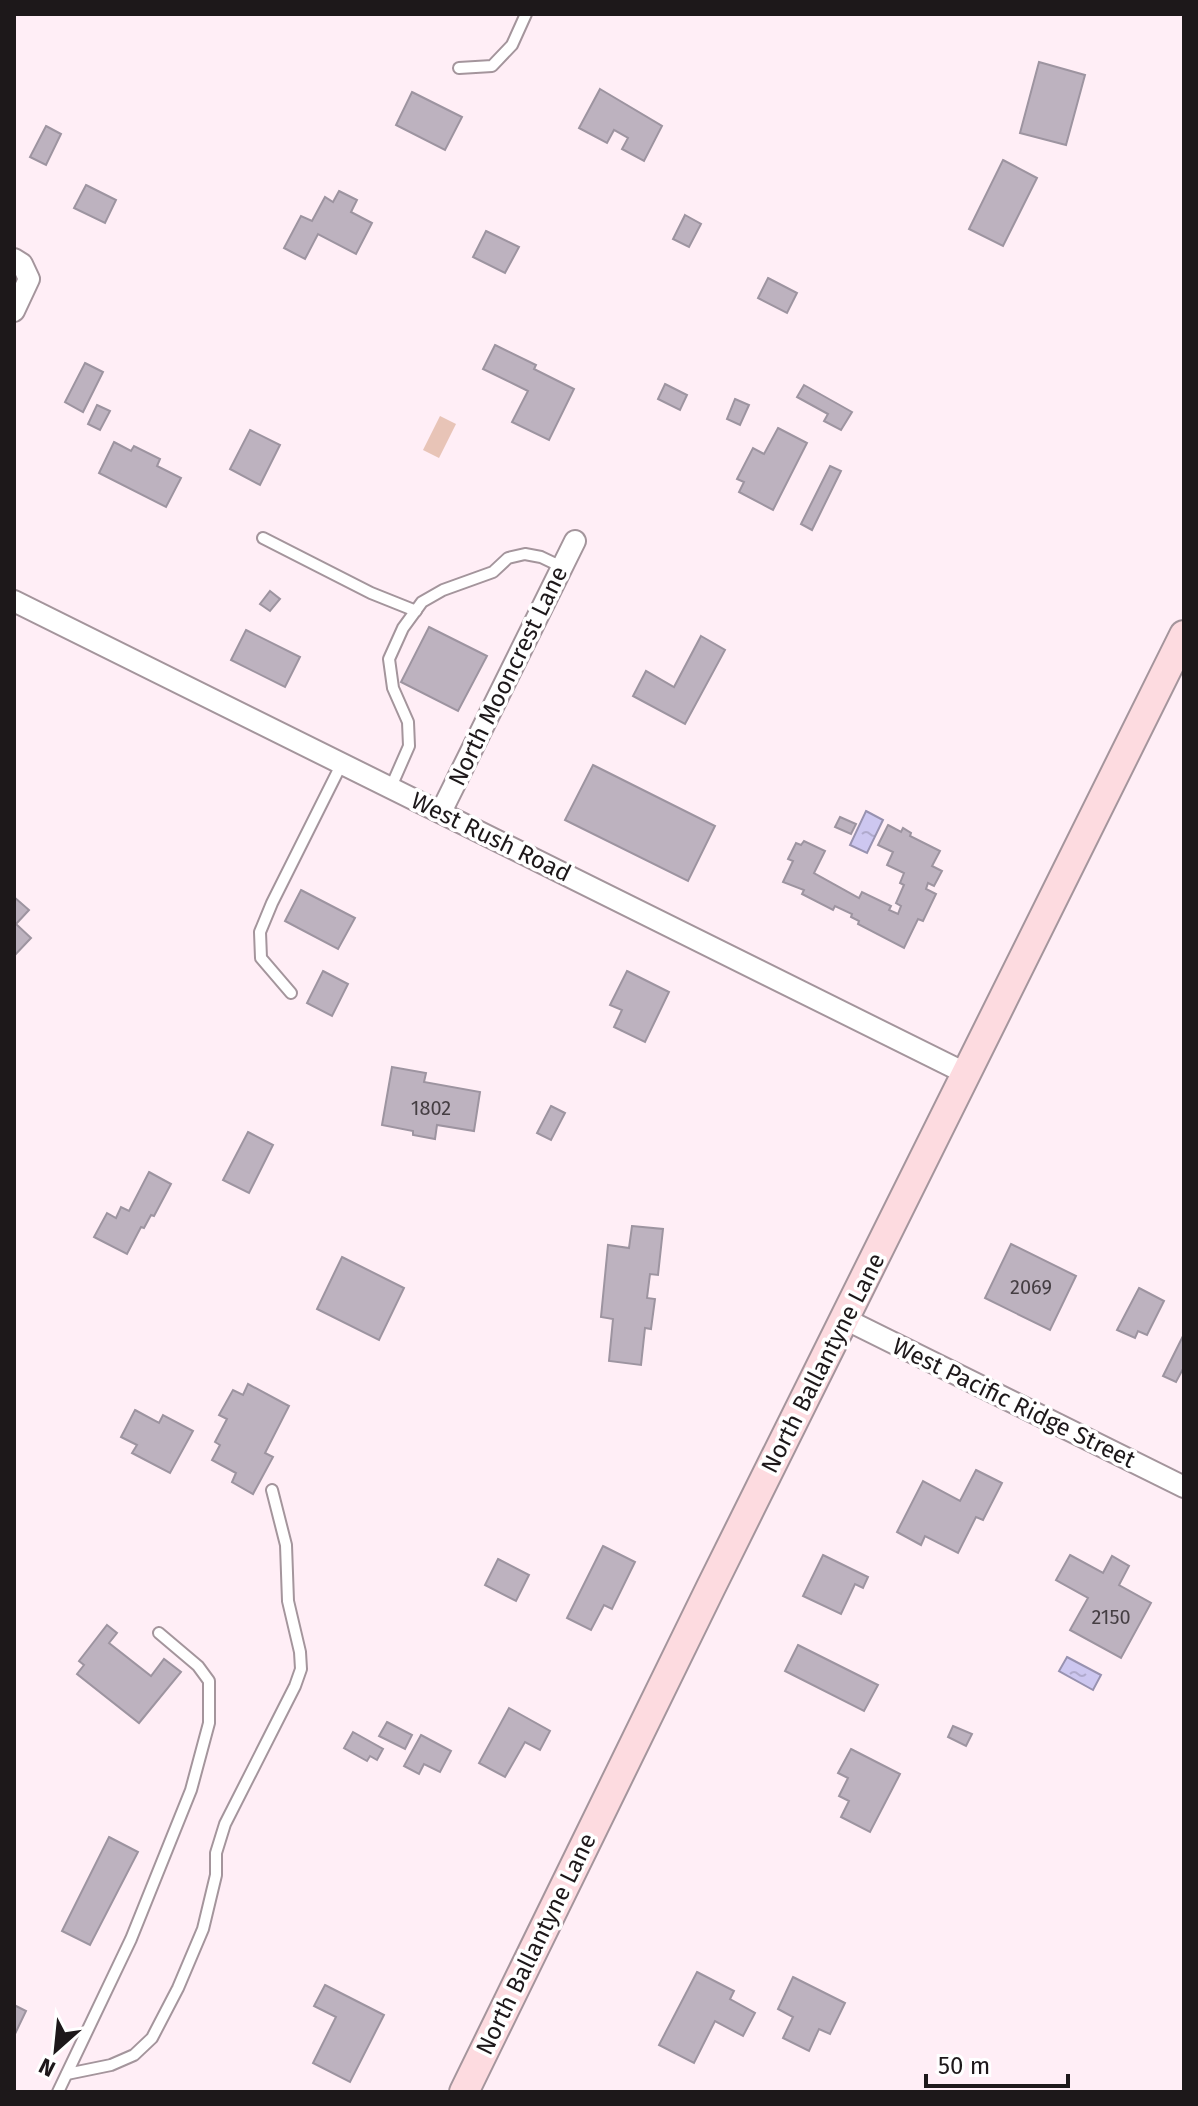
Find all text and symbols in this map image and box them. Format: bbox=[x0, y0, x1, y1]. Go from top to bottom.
street label: North Mooncrest Lane bbox=[443, 562, 573, 790]
street label: West Rush Road bbox=[406, 786, 576, 888]
house number: 1802 bbox=[411, 1096, 451, 1120]
street label: North Ballantyne Lane bbox=[755, 1248, 891, 1478]
house number: 2069 bbox=[1010, 1275, 1052, 1299]
street label: West Pacific Ridge Street bbox=[888, 1332, 1140, 1474]
house number: 2150 bbox=[1091, 1605, 1131, 1629]
street label: North Ballantyne Lane bbox=[470, 1829, 602, 2059]
north arrow bbox=[16, 2010, 96, 2090]
scale bar bbox=[926, 2038, 1068, 2088]
text: N bbox=[35, 2052, 60, 2083]
text: 50 m bbox=[938, 2052, 990, 2080]

